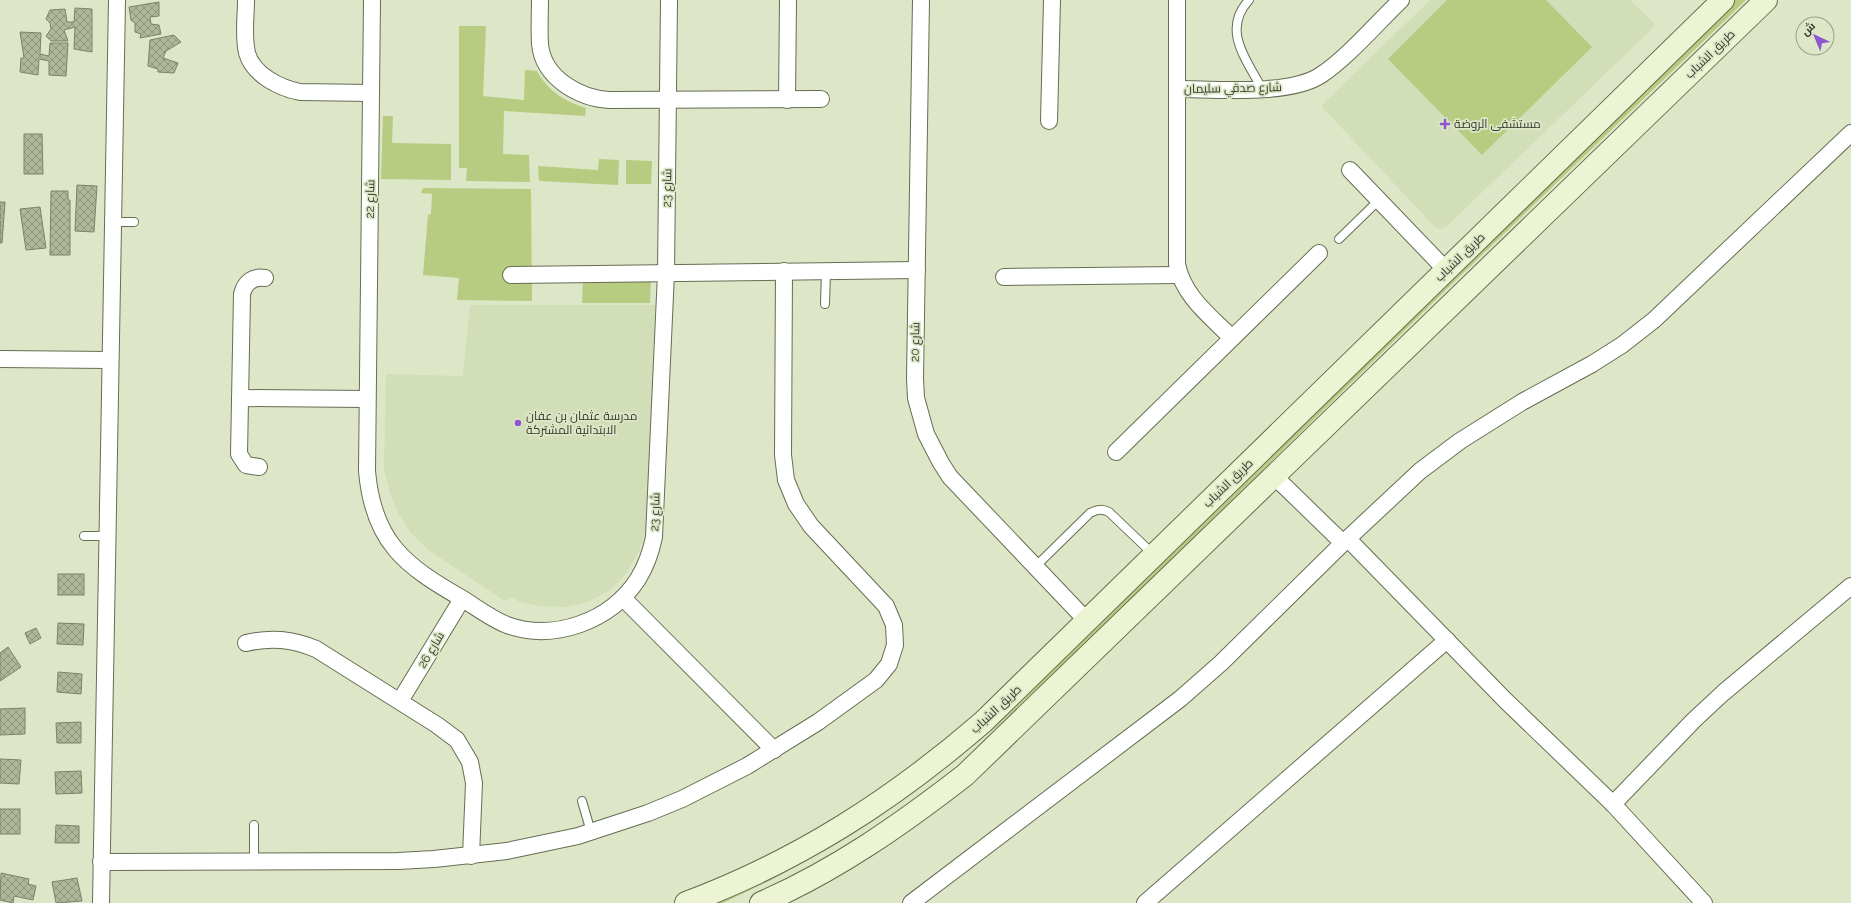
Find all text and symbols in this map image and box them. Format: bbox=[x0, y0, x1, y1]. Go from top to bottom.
north arrow bbox=[1795, 16, 1835, 56]
text: ش bbox=[1799, 20, 1818, 39]
street label: طريق الشباب bbox=[1682, 27, 1738, 81]
street label: شارع صدقي سليمان bbox=[1184, 80, 1282, 99]
place label: مستشفى الروضة bbox=[1454, 117, 1541, 131]
marker: مستشفى الروضة bbox=[1439, 118, 1451, 130]
street label: شارع 23 bbox=[660, 168, 675, 208]
street label: شارع 22 bbox=[363, 179, 378, 219]
street label: طريق الشباب bbox=[1432, 230, 1488, 284]
street label: شارع 20 bbox=[908, 322, 923, 362]
place label: مدرسة عثمان بن عفان الابتدائية المشتركة bbox=[526, 409, 637, 437]
marker: مدرسة عثمان بن عفان الابتدائية المشتركة bbox=[513, 418, 523, 428]
street label: طريق الشباب bbox=[1200, 456, 1256, 510]
street label: شارع 23 bbox=[647, 492, 664, 532]
street label: شارع 26 bbox=[415, 629, 448, 671]
street label: طريق الشباب bbox=[968, 682, 1024, 736]

